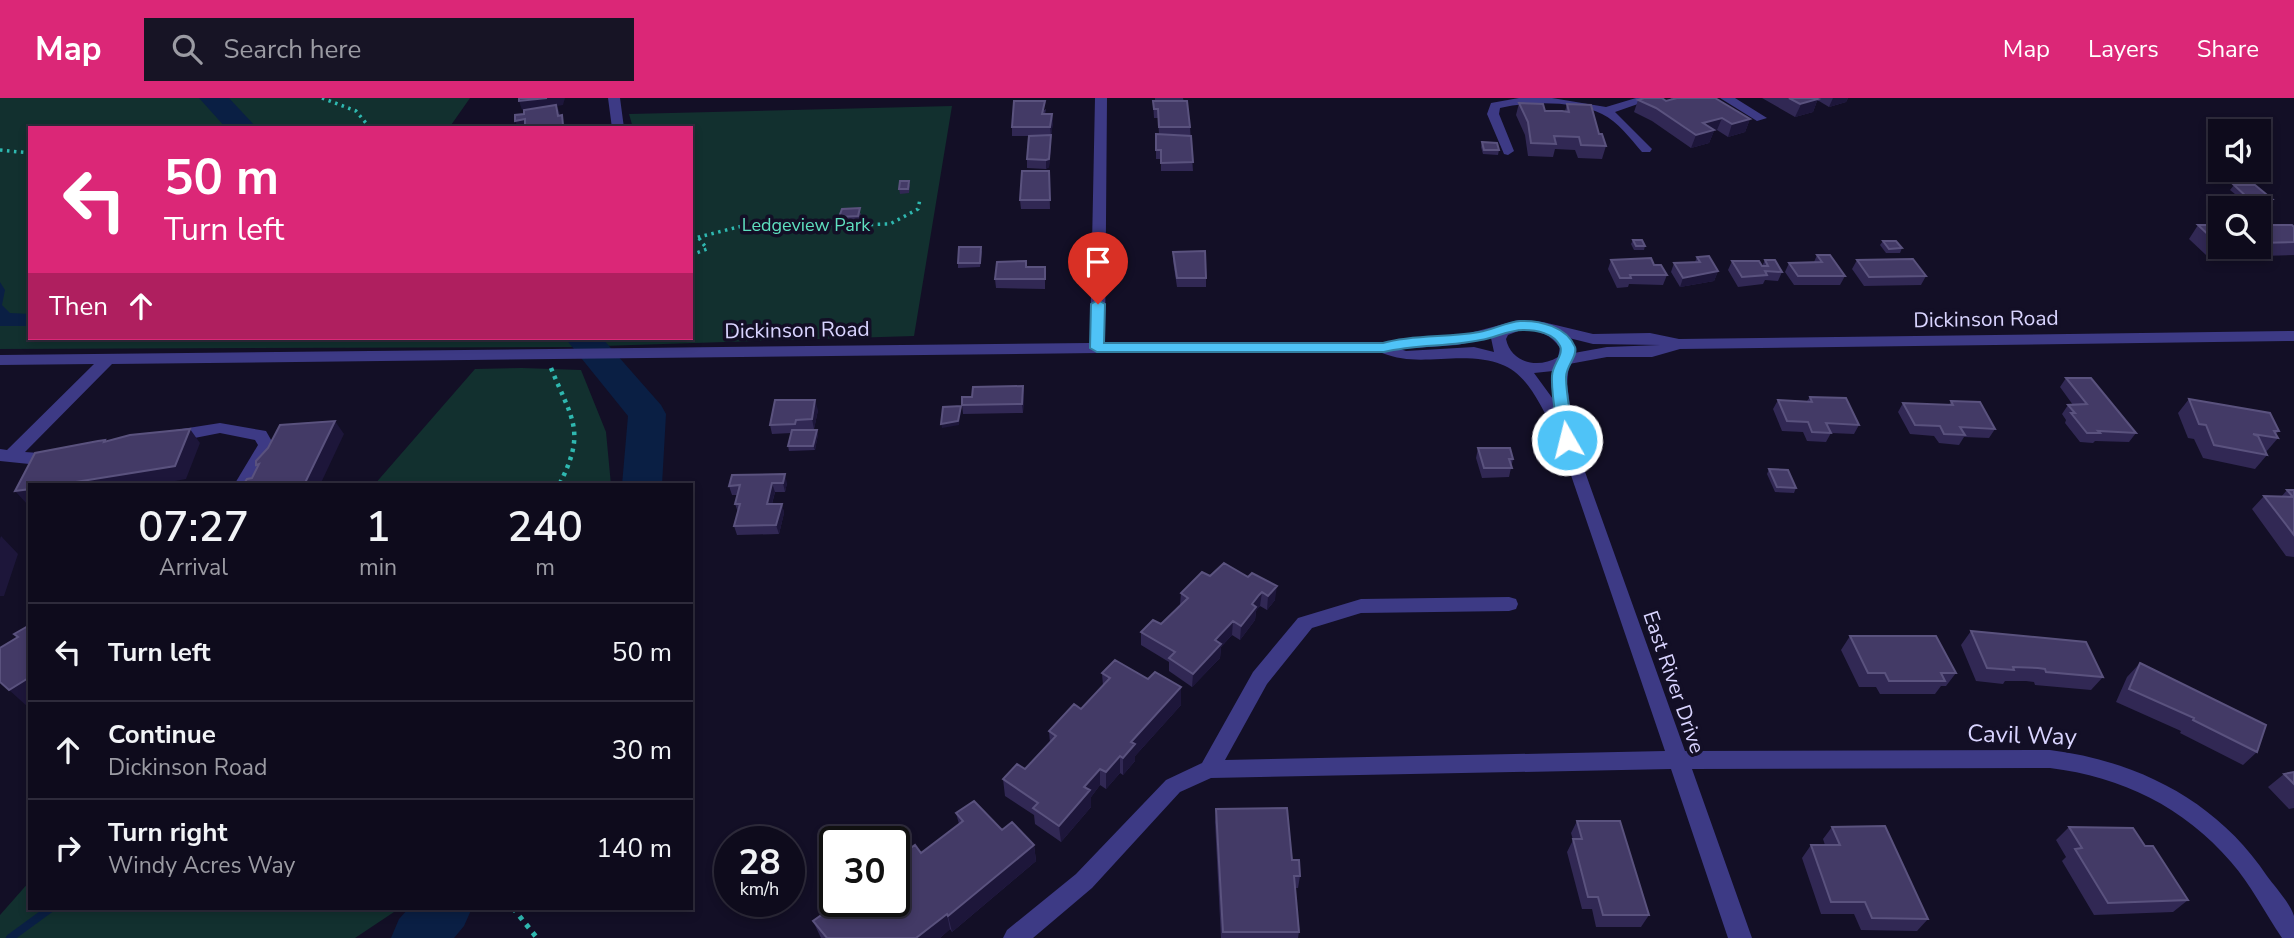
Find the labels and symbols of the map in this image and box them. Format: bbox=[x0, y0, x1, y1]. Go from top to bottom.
park label: Ledgeview Park bbox=[742, 213, 871, 237]
pin bbox=[1068, 232, 1128, 304]
street label: Dickinson Road bbox=[1913, 304, 2059, 334]
street label: Dickinson Road bbox=[724, 315, 870, 345]
position arrow bbox=[1530, 403, 1604, 477]
street label: East River Drive bbox=[1636, 607, 1712, 757]
street label: Cavil Way bbox=[1967, 717, 2078, 753]
speed limit sign: 30 bbox=[819, 826, 910, 917]

